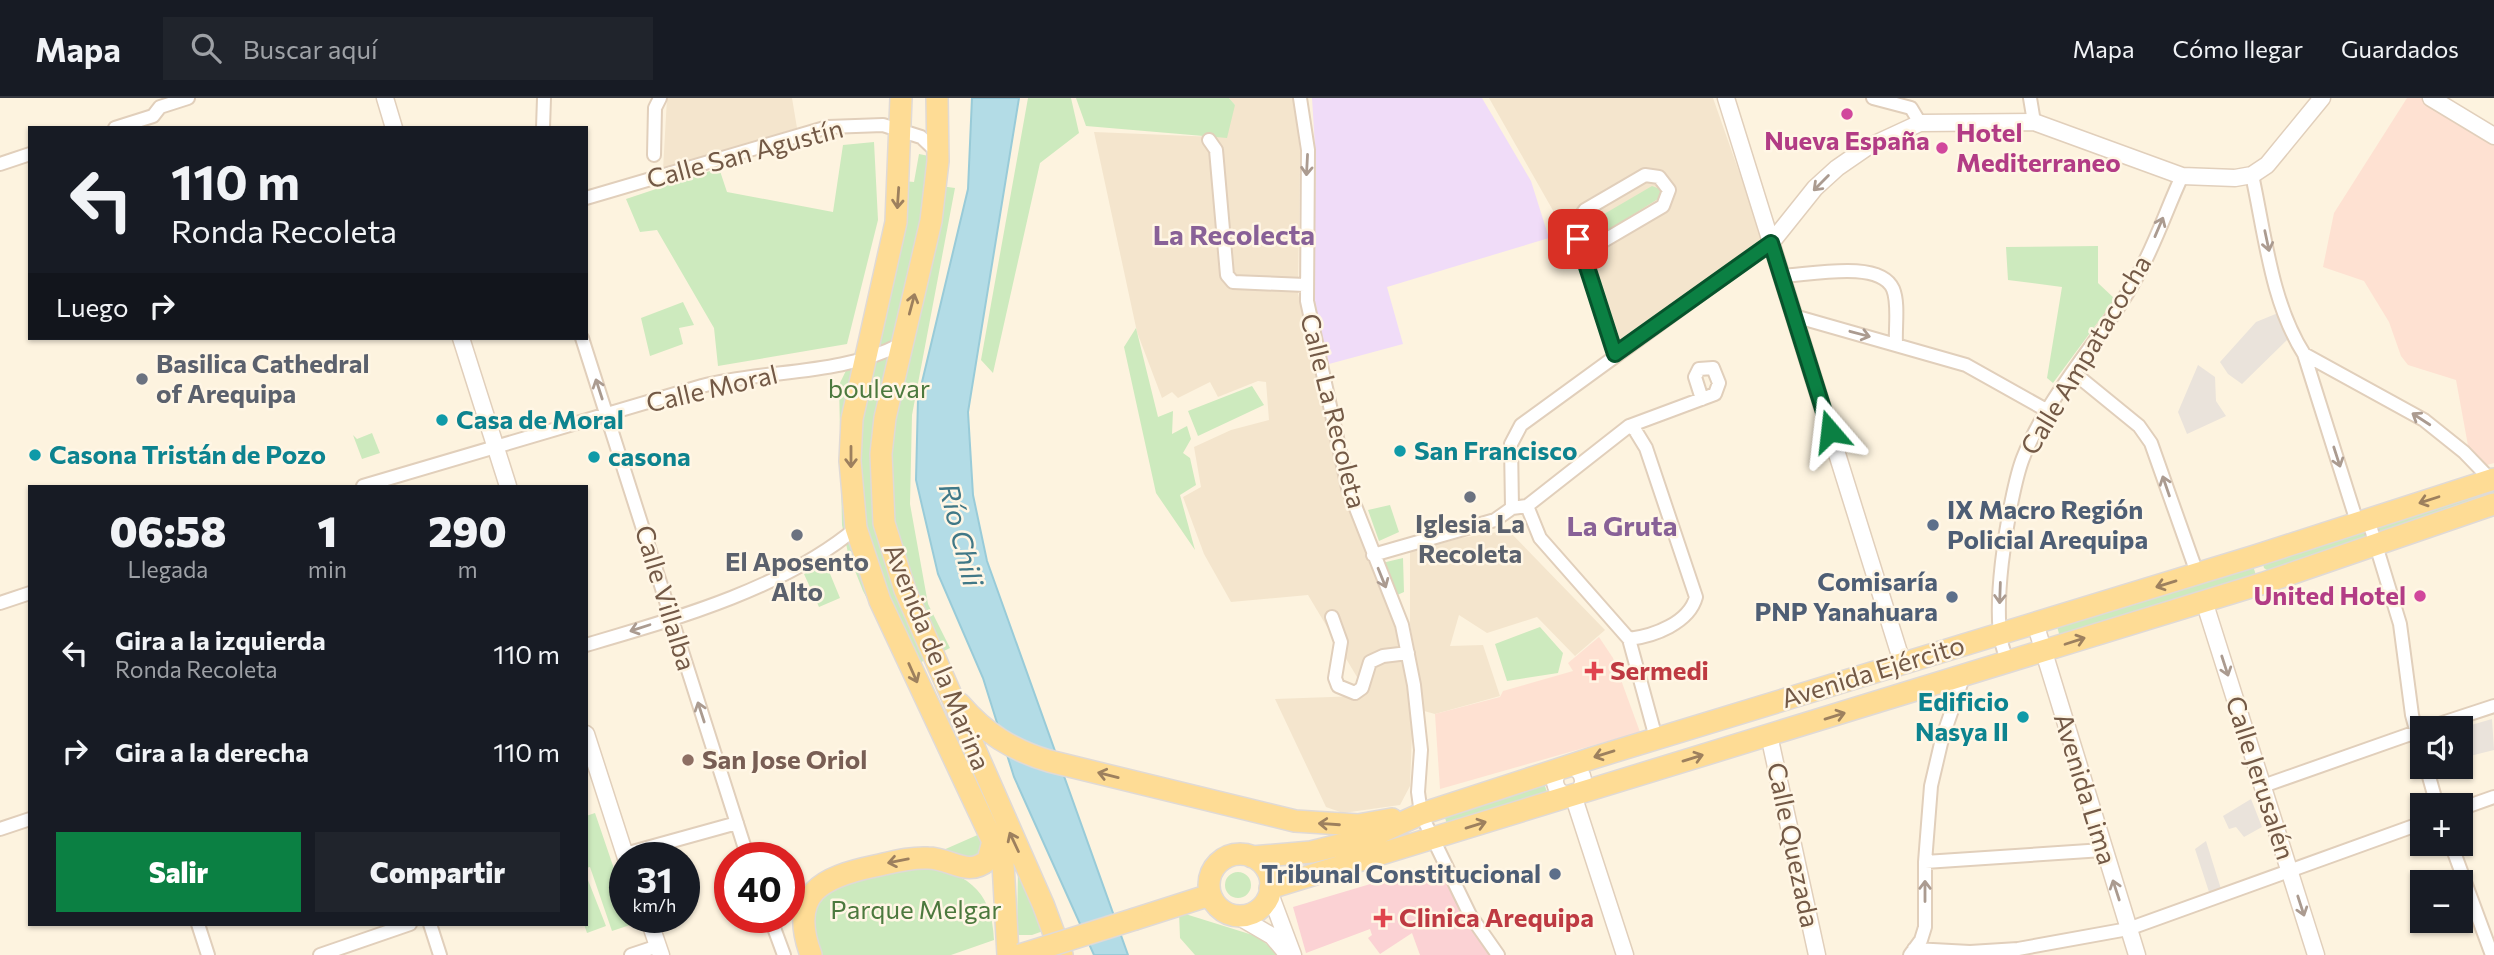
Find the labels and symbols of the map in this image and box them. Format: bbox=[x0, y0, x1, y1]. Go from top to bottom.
marker: Nueva España bbox=[1839, 106, 1855, 122]
street label: Calle San Agustín bbox=[643, 111, 846, 194]
place label: Hotel Mediterraneo bbox=[1956, 116, 2121, 177]
place label: Nueva España bbox=[1764, 124, 1930, 155]
marker: Hotel Mediterraneo bbox=[1934, 140, 1950, 156]
one-way arrow bbox=[1300, 153, 1313, 176]
one-way arrow bbox=[1813, 175, 1830, 192]
one-way arrow bbox=[891, 186, 904, 208]
pin bbox=[1548, 209, 1608, 269]
district label: La Recolecta bbox=[1153, 217, 1315, 251]
one-way arrow bbox=[2154, 217, 2167, 238]
one-way arrow bbox=[2260, 229, 2274, 252]
street label: Calle Ampatacocha bbox=[2013, 249, 2156, 459]
one-way arrow bbox=[906, 294, 919, 316]
street label: Calle La Recoleta bbox=[1295, 310, 1374, 511]
one-way arrow bbox=[1849, 328, 1871, 341]
place label: Basilica Cathedral of Arequipa bbox=[156, 347, 370, 408]
street label: Calle Moral bbox=[643, 357, 780, 418]
marker: Basilica Cathedral of Arequipa bbox=[134, 371, 150, 387]
park label: boulevar bbox=[828, 372, 930, 403]
one-way arrow bbox=[592, 379, 604, 401]
position arrow bbox=[1793, 394, 1867, 468]
place label: Casa de Moral bbox=[456, 403, 624, 434]
marker: Casa de Moral bbox=[434, 412, 450, 428]
one-way arrow bbox=[2412, 412, 2431, 426]
place label: San Francisco bbox=[1414, 434, 1577, 465]
place label: Casona Tristán de Pozo bbox=[49, 438, 326, 469]
place label: casona bbox=[608, 440, 691, 471]
marker: San Francisco bbox=[1392, 443, 1408, 459]
one-way arrow bbox=[844, 445, 858, 468]
one-way arrow bbox=[2331, 445, 2344, 467]
marker: Casona Tristán de Pozo bbox=[27, 447, 43, 463]
marker: casona bbox=[586, 449, 602, 465]
one-way arrow bbox=[2159, 475, 2171, 497]
water label: Río Chili bbox=[933, 480, 991, 590]
marker: Iglesia La Recoleta bbox=[1462, 489, 1478, 505]
place label: IX Macro Región Policial Arequipa bbox=[1947, 493, 2148, 554]
one-way arrow bbox=[2418, 494, 2440, 507]
place label: Iglesia La Recoleta bbox=[1415, 507, 1525, 568]
district label: La Gruta bbox=[1567, 508, 1677, 542]
marker: IX Macro Región Policial Arequipa bbox=[1925, 517, 1941, 533]
street label: Calle Villalba bbox=[630, 521, 703, 674]
marker: El Aposento Alto bbox=[789, 527, 805, 543]
street label: Avenida de la Marina bbox=[879, 539, 998, 774]
place label: El Aposento Alto bbox=[725, 545, 869, 606]
place label: Comisaría PNP Yanahuara bbox=[1754, 565, 1938, 626]
one-way arrow bbox=[1377, 566, 1390, 588]
one-way arrow bbox=[2155, 578, 2177, 591]
place label: United Hotel bbox=[2253, 579, 2406, 610]
one-way arrow bbox=[1993, 581, 2006, 604]
marker: United Hotel bbox=[2412, 588, 2428, 604]
marker: Comisaría PNP Yanahuara bbox=[1944, 589, 1960, 605]
one-way arrow bbox=[629, 623, 651, 635]
street label: Avenida Ejército bbox=[1777, 628, 1968, 713]
one-way arrow bbox=[2064, 634, 2086, 647]
place label: Sermedi bbox=[1610, 654, 1709, 685]
one-way arrow bbox=[2219, 655, 2232, 677]
marker: Sermedi bbox=[1584, 661, 1604, 681]
one-way arrow bbox=[907, 662, 920, 683]
place label: Edificio Nasya II bbox=[1915, 685, 2009, 746]
street label: Calle Jerusalén bbox=[2220, 692, 2302, 863]
one-way arrow bbox=[694, 701, 707, 723]
one-way arrow bbox=[1823, 708, 1845, 721]
marker: Edificio Nasya II bbox=[2015, 709, 2031, 725]
street label: Avenida Lima bbox=[2049, 709, 2124, 868]
place label: San Jose Oriol bbox=[702, 743, 867, 774]
one-way arrow bbox=[1593, 749, 1615, 762]
one-way arrow bbox=[1682, 751, 1704, 764]
marker: San Jose Oriol bbox=[680, 752, 696, 768]
street label: Calle Quezada bbox=[1762, 759, 1827, 930]
one-way arrow bbox=[1097, 768, 1120, 781]
one-way arrow bbox=[1319, 817, 1341, 830]
one-way arrow bbox=[1464, 818, 1486, 830]
one-way arrow bbox=[1007, 832, 1020, 853]
speed limit sign: 40 bbox=[714, 842, 805, 933]
one-way arrow bbox=[887, 855, 910, 869]
place label: Tribunal Constitucional bbox=[1261, 857, 1541, 888]
marker: Tribunal Constitucional bbox=[1547, 866, 1563, 882]
one-way arrow bbox=[2108, 879, 2121, 901]
one-way arrow bbox=[1918, 880, 1932, 903]
park label: Parque Melgar bbox=[830, 893, 1002, 924]
one-way arrow bbox=[2296, 895, 2308, 917]
place label: Clinica Arequipa bbox=[1399, 901, 1594, 932]
marker: Clinica Arequipa bbox=[1373, 908, 1393, 928]

